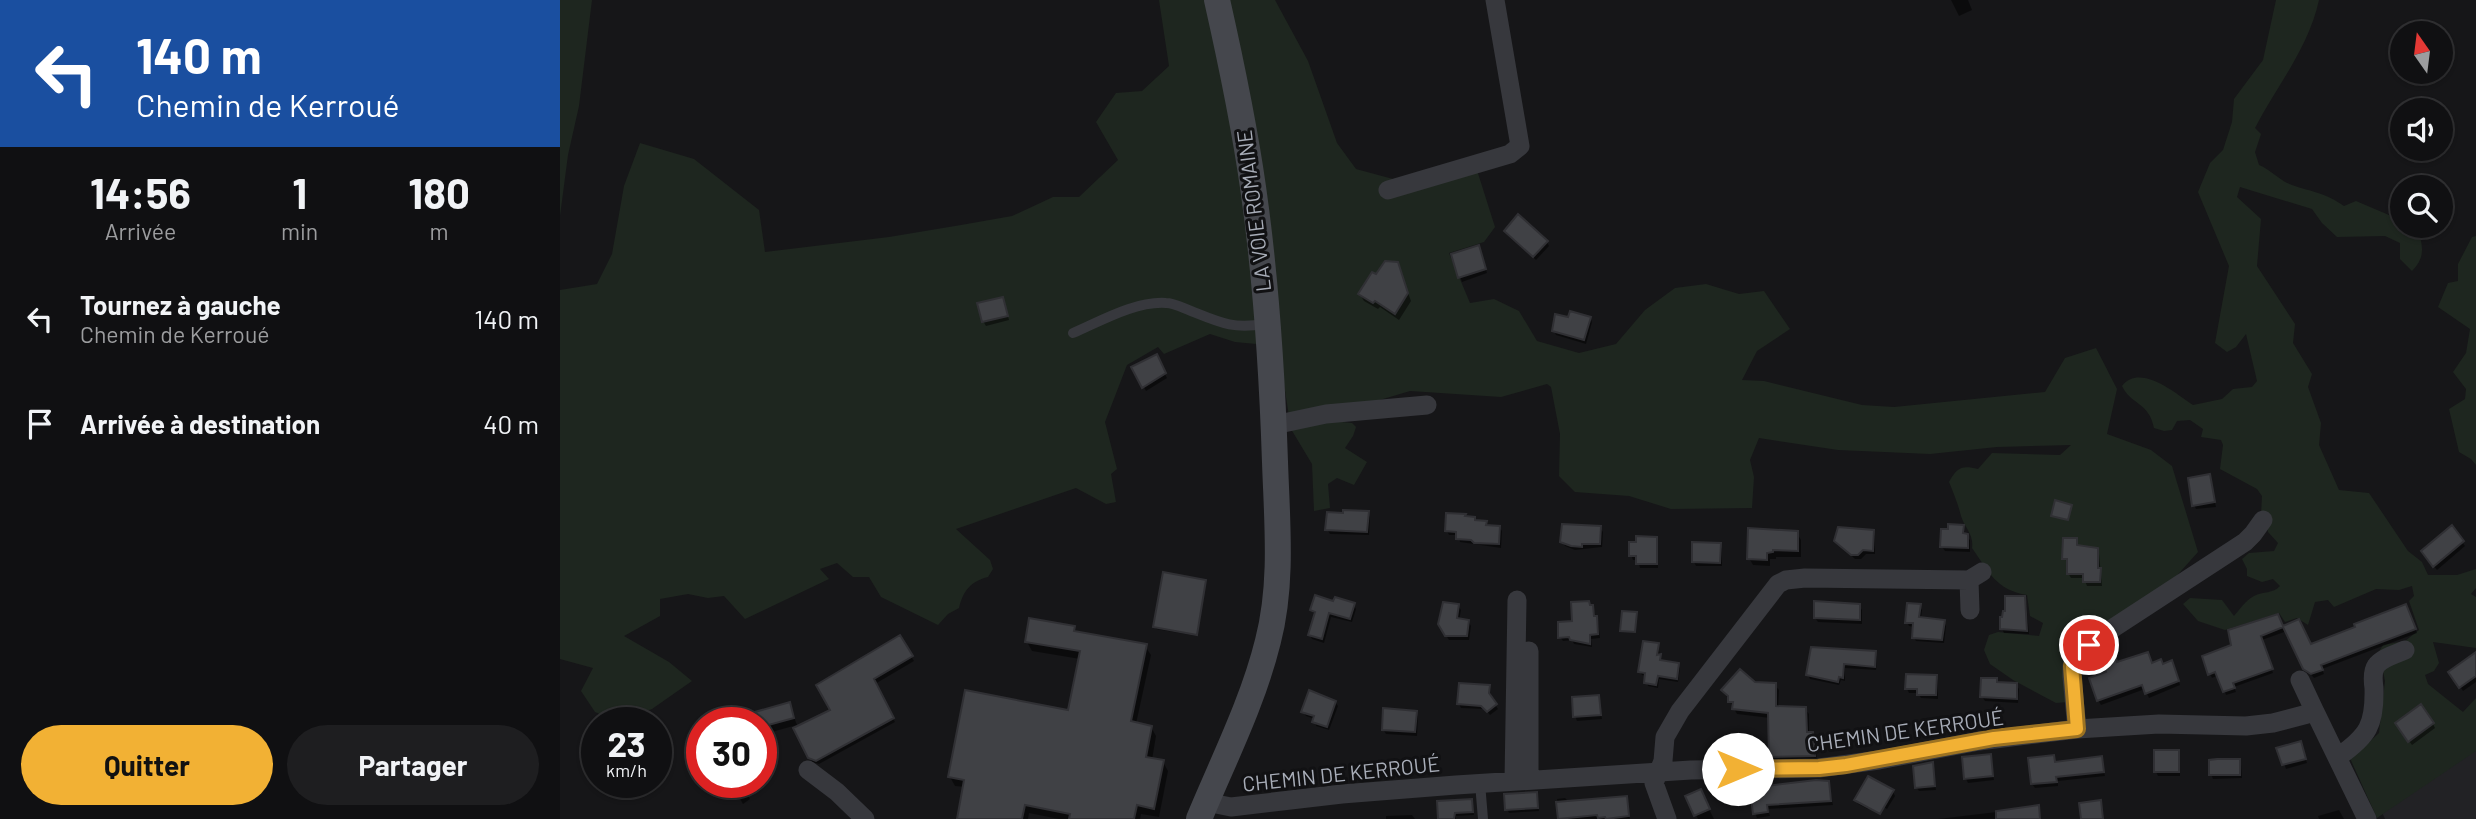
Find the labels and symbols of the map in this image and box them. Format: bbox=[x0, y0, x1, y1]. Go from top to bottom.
north arrow bbox=[2390, 21, 2454, 84]
street label: LA VOIE ROMAINE bbox=[1231, 129, 1275, 293]
pin bbox=[2059, 615, 2119, 675]
street label: CHEMIN DE KERROUÉ bbox=[1805, 704, 2005, 756]
speed limit sign: 30 bbox=[686, 707, 777, 798]
position arrow bbox=[1701, 732, 1775, 806]
street label: CHEMIN DE KERROUÉ bbox=[1241, 750, 1441, 796]

